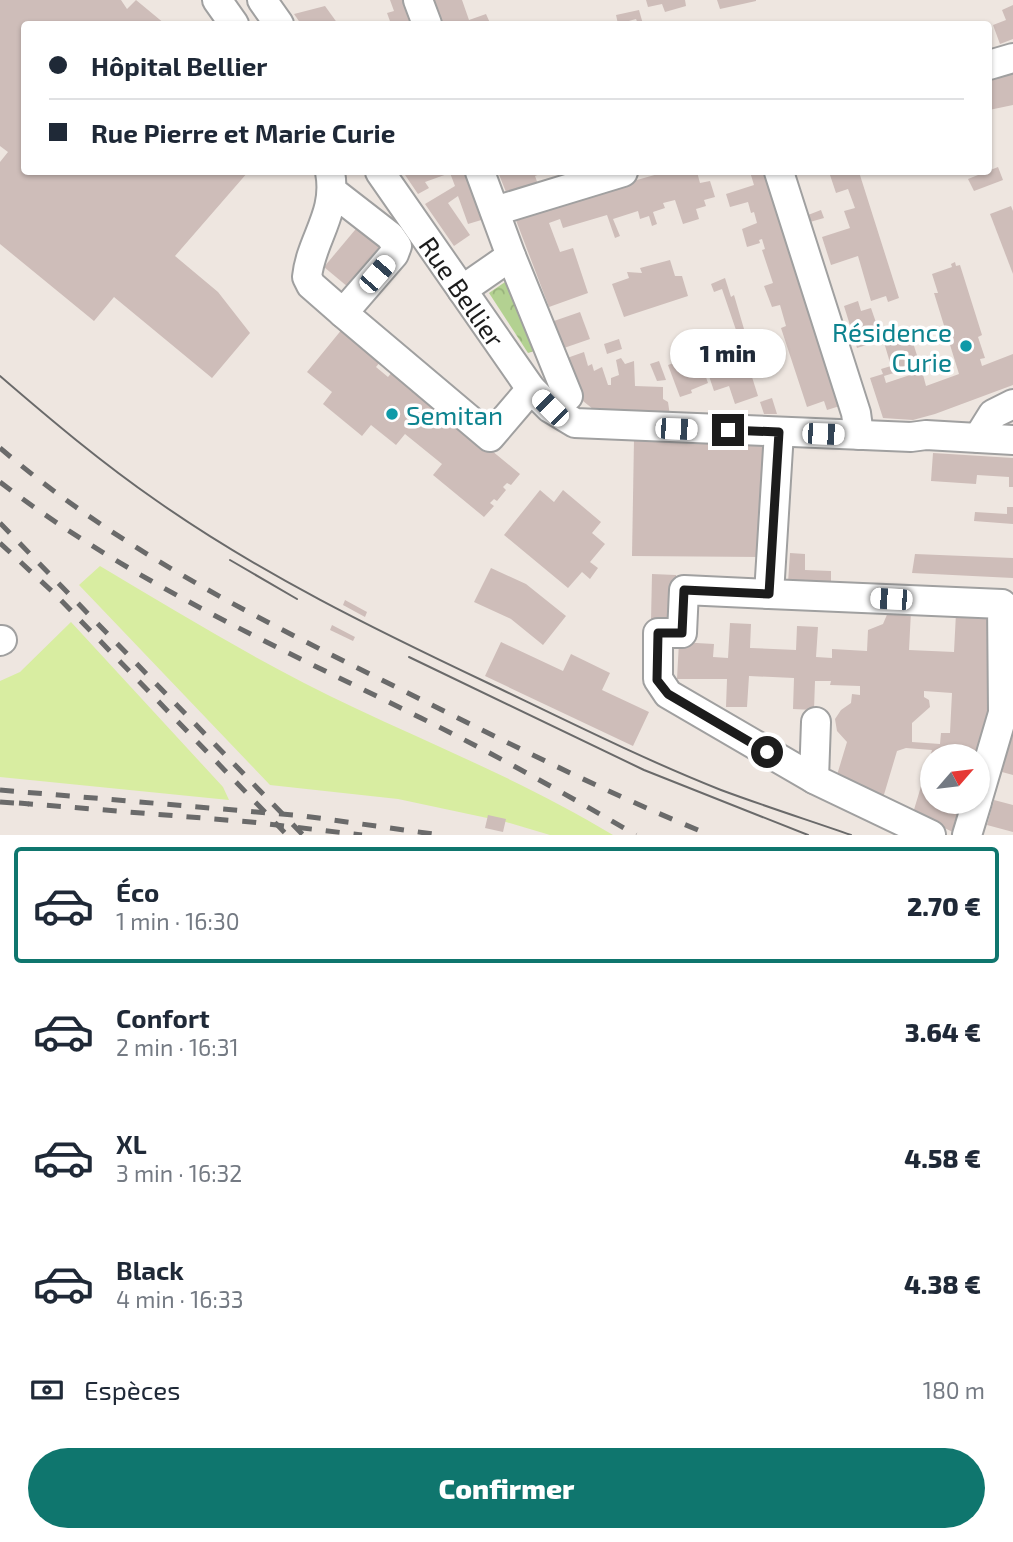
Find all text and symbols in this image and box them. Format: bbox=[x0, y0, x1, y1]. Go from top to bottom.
text: Hôpital Bellier bbox=[91, 50, 267, 81]
text: Rue Pierre et Marie Curie bbox=[91, 117, 395, 148]
street label: Rue Bellier bbox=[414, 230, 512, 352]
car bbox=[356, 251, 399, 297]
place label: Résidence Curie bbox=[832, 316, 952, 377]
callout: 1 min bbox=[670, 328, 786, 378]
marker: Résidence Curie bbox=[958, 338, 974, 354]
text: 1 min bbox=[700, 339, 756, 367]
car bbox=[528, 386, 573, 430]
place label: Semitan bbox=[406, 399, 503, 430]
marker: Semitan bbox=[384, 406, 400, 422]
route end bbox=[712, 414, 744, 446]
car bbox=[655, 418, 698, 440]
car bbox=[802, 423, 845, 445]
car bbox=[870, 587, 913, 611]
route start bbox=[751, 736, 783, 768]
north arrow bbox=[920, 744, 990, 814]
map controls bbox=[920, 744, 990, 814]
icon: car bbox=[32, 874, 95, 937]
text: Éco bbox=[116, 876, 159, 907]
text: 2.70 € bbox=[907, 890, 981, 921]
text: 1 min · 16:30 bbox=[116, 907, 240, 935]
icon: car bbox=[32, 1000, 95, 1063]
text: Confort bbox=[116, 1002, 210, 1033]
text: 3.64 € bbox=[905, 1016, 981, 1047]
text: 2 min · 16:31 bbox=[116, 1033, 239, 1061]
icon: car bbox=[32, 1126, 95, 1189]
text: XL bbox=[116, 1128, 147, 1159]
text: 4.58 € bbox=[904, 1142, 981, 1173]
text: 3 min · 16:32 bbox=[116, 1159, 242, 1187]
icon: car bbox=[32, 1252, 95, 1315]
text: Black bbox=[116, 1254, 184, 1285]
text: 4.38 € bbox=[904, 1268, 981, 1299]
text: 4 min · 16:33 bbox=[116, 1285, 244, 1313]
icon: cash bbox=[28, 1371, 66, 1409]
text: Espèces bbox=[84, 1374, 181, 1405]
text: 180 m bbox=[923, 1376, 985, 1404]
button: Confirmer bbox=[28, 1448, 985, 1528]

